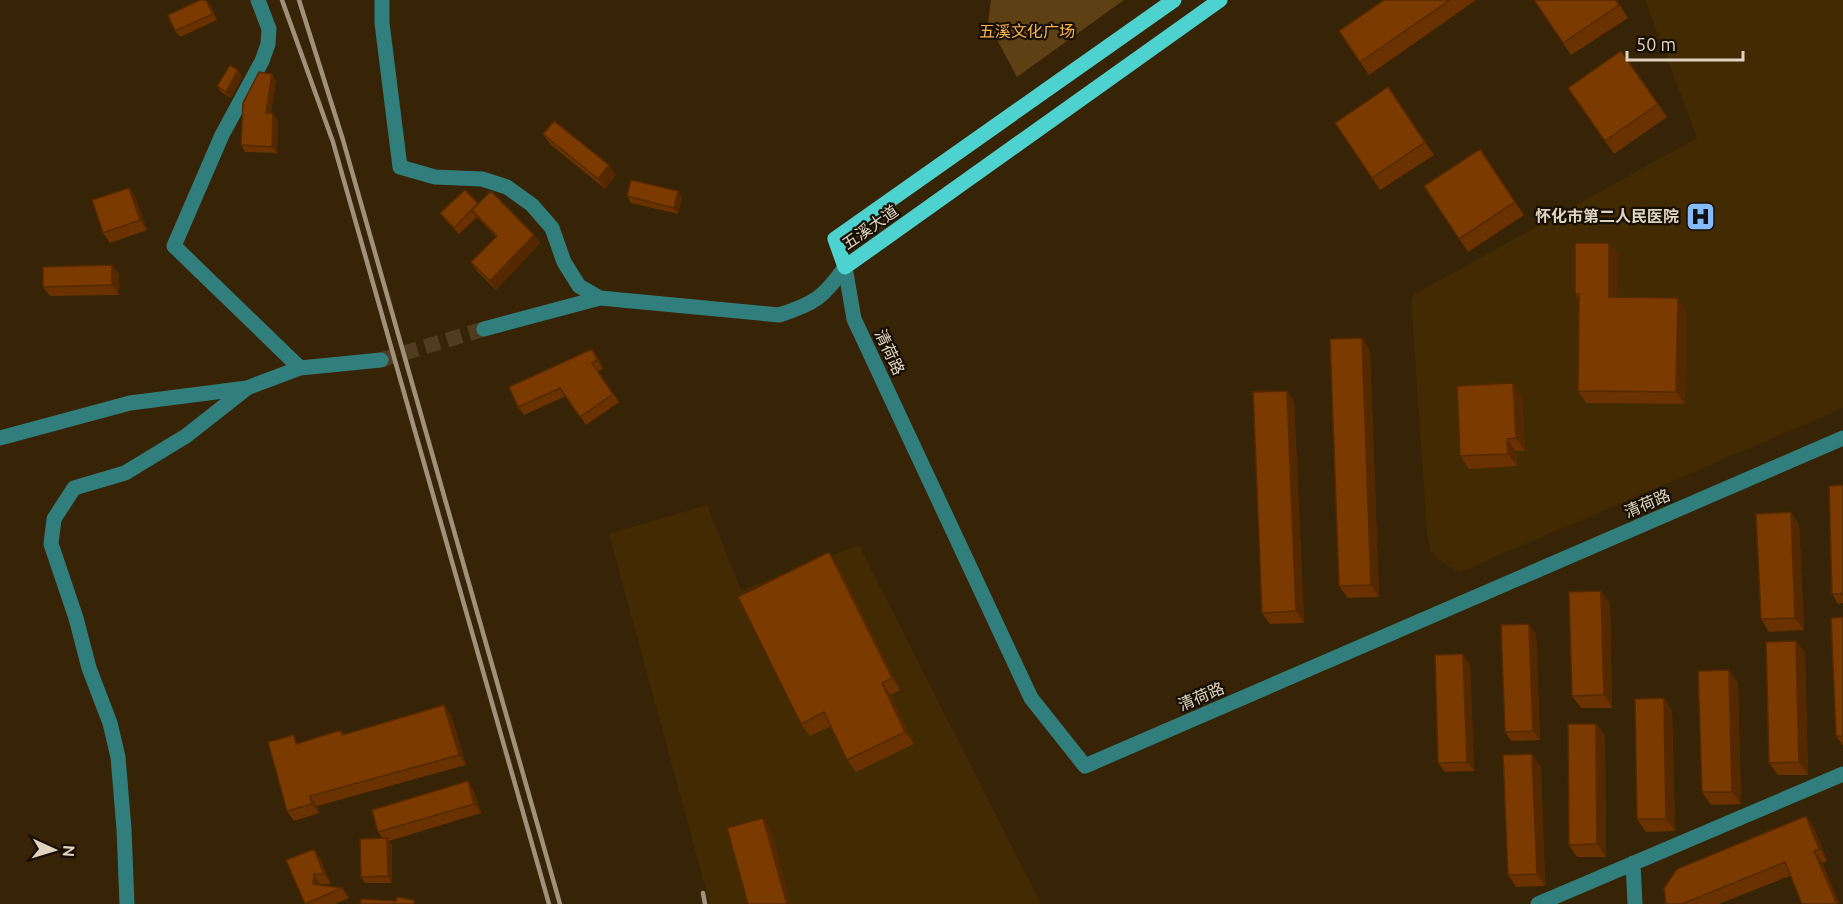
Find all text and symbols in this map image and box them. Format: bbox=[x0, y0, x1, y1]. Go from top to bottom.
park label: 五溪文化广场 bbox=[979, 22, 1075, 40]
scale bar bbox=[1627, 24, 1742, 62]
text: 50 m bbox=[1636, 34, 1676, 54]
hospital icon: 怀化市第二人民医院 bbox=[1684, 200, 1716, 232]
street label: 五溪大道 bbox=[839, 201, 901, 253]
place label: 怀化市第二人民医院 bbox=[1535, 207, 1679, 225]
street label: 清荷路 bbox=[872, 326, 908, 378]
street label: 清荷路 bbox=[1621, 485, 1673, 521]
street label: 清荷路 bbox=[1175, 678, 1227, 714]
north arrow bbox=[24, 820, 84, 880]
text: N bbox=[60, 844, 78, 858]

